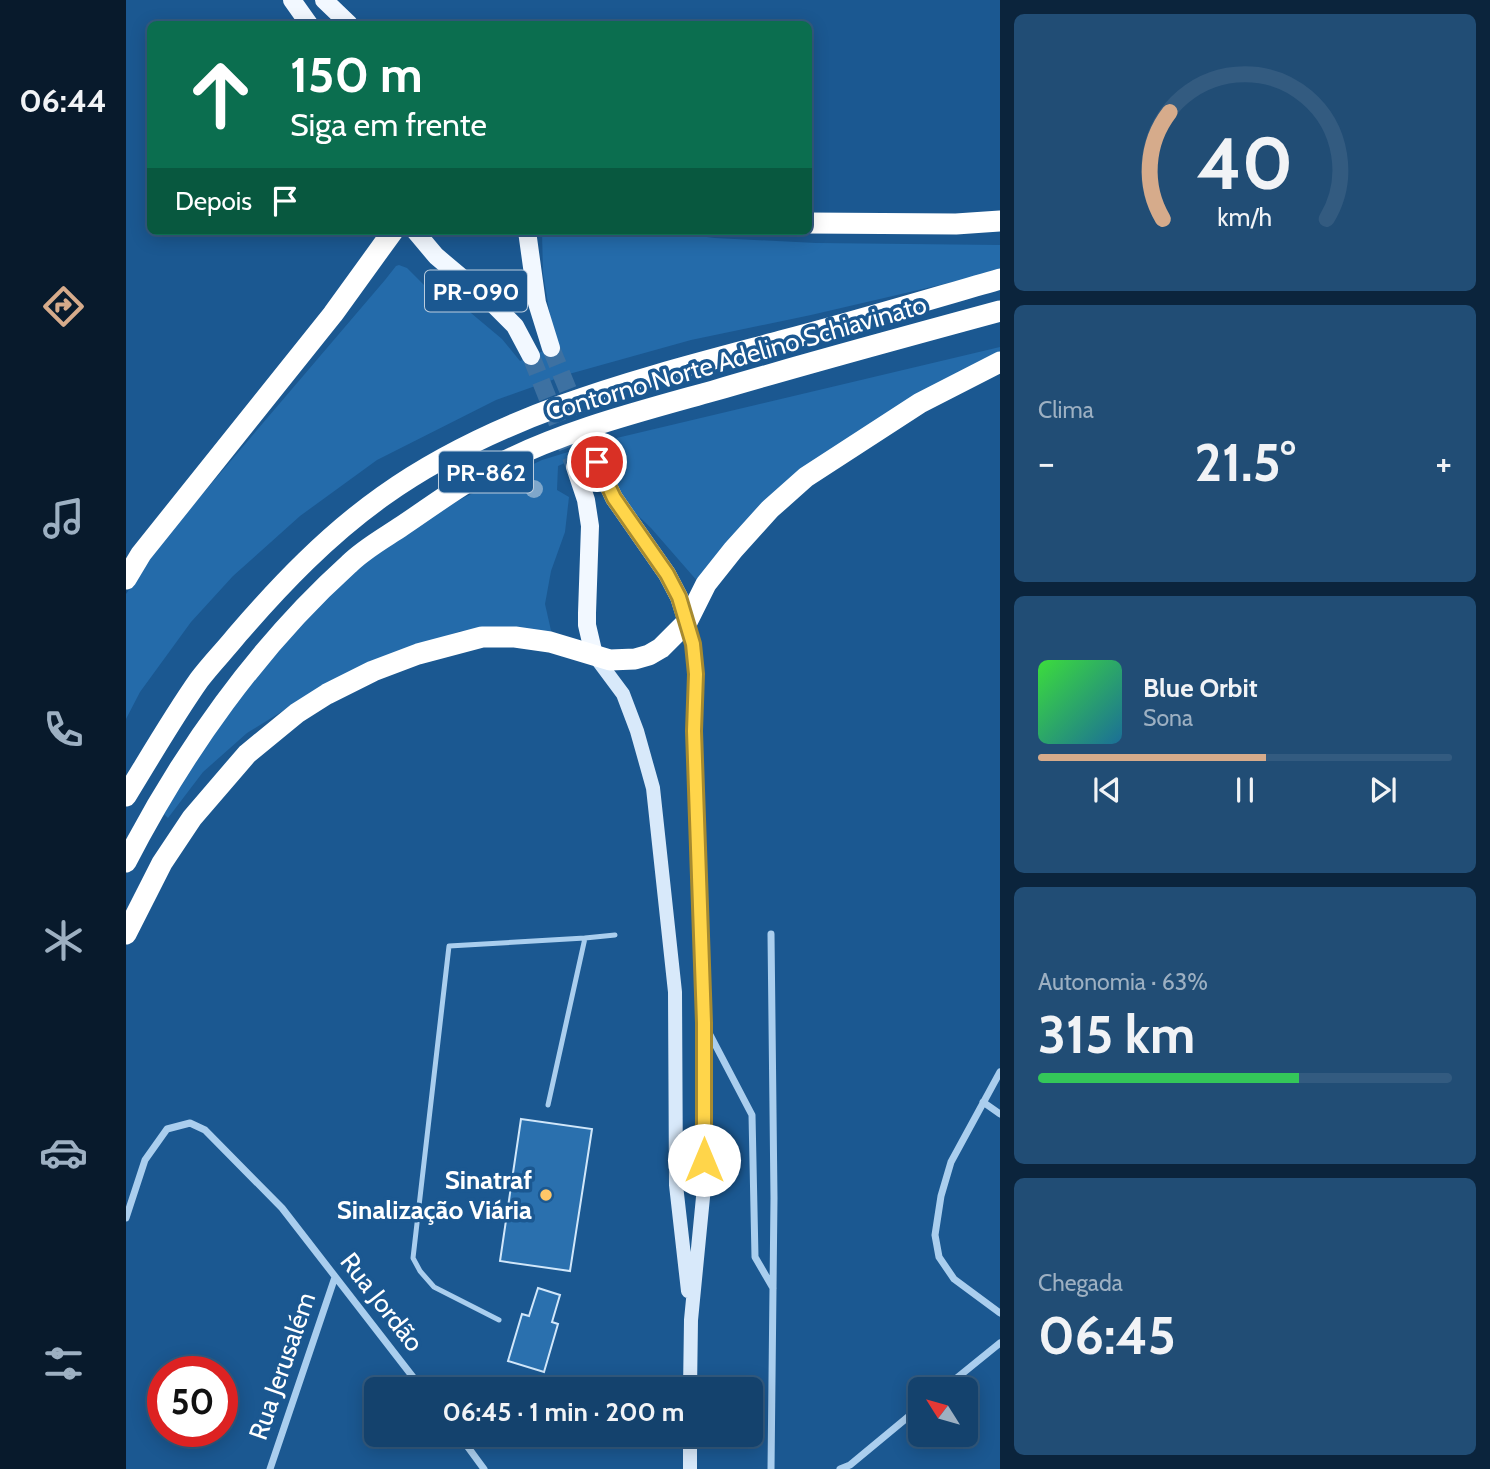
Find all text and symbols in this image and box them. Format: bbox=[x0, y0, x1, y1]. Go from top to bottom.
text: 150 m bbox=[290, 45, 423, 104]
icon: ahead bbox=[175, 49, 266, 140]
text: 06:44 bbox=[19, 81, 107, 120]
text: Siga em frente bbox=[290, 105, 487, 144]
text: 40 bbox=[1197, 119, 1293, 207]
icon: arrive bbox=[266, 182, 304, 220]
text: Depois bbox=[175, 185, 252, 217]
text: km/h bbox=[1218, 201, 1272, 231]
road number: PR-090 bbox=[425, 270, 527, 312]
icon: directions bbox=[39, 282, 88, 331]
street label: Contorno Norte Adelino Schiavinato bbox=[542, 288, 930, 428]
text: Clima bbox=[1038, 396, 1094, 424]
text: 21.5° bbox=[1194, 431, 1296, 494]
pin bbox=[567, 432, 627, 492]
text: − bbox=[1038, 439, 1055, 486]
text: + bbox=[1435, 439, 1452, 486]
icon: arrive bbox=[578, 443, 616, 481]
road number: PR-862 bbox=[439, 452, 533, 492]
icon: music bbox=[39, 494, 88, 543]
text: Blue Orbit bbox=[1143, 672, 1258, 704]
text: Sona bbox=[1143, 704, 1193, 732]
icon: phone bbox=[39, 705, 88, 754]
icon: previous bbox=[1088, 771, 1126, 809]
icon: pause bbox=[1226, 771, 1264, 809]
icon: next bbox=[1364, 771, 1402, 809]
icon: climate bbox=[39, 916, 88, 965]
text: Autonomia · 63% bbox=[1038, 968, 1208, 996]
text: 315 km bbox=[1038, 1003, 1195, 1066]
position arrow bbox=[667, 1123, 741, 1197]
icon: car bbox=[39, 1128, 88, 1177]
place label: Sinatraf Sinalização Viária bbox=[337, 1164, 532, 1226]
marker: Sinatraf Sinalização Viária bbox=[538, 1187, 554, 1203]
street label: Rua Jordão bbox=[333, 1246, 431, 1358]
text: Chegada bbox=[1038, 1269, 1123, 1297]
street label: Rua Jerusalém bbox=[242, 1288, 322, 1444]
text: 06:45 bbox=[1038, 1304, 1176, 1367]
icon: filters bbox=[39, 1339, 88, 1388]
speed limit sign: 50 bbox=[147, 1356, 238, 1447]
north arrow bbox=[908, 1377, 978, 1447]
map controls bbox=[908, 1377, 978, 1447]
text: 06:45 · 1 min · 200 m bbox=[443, 1396, 684, 1428]

